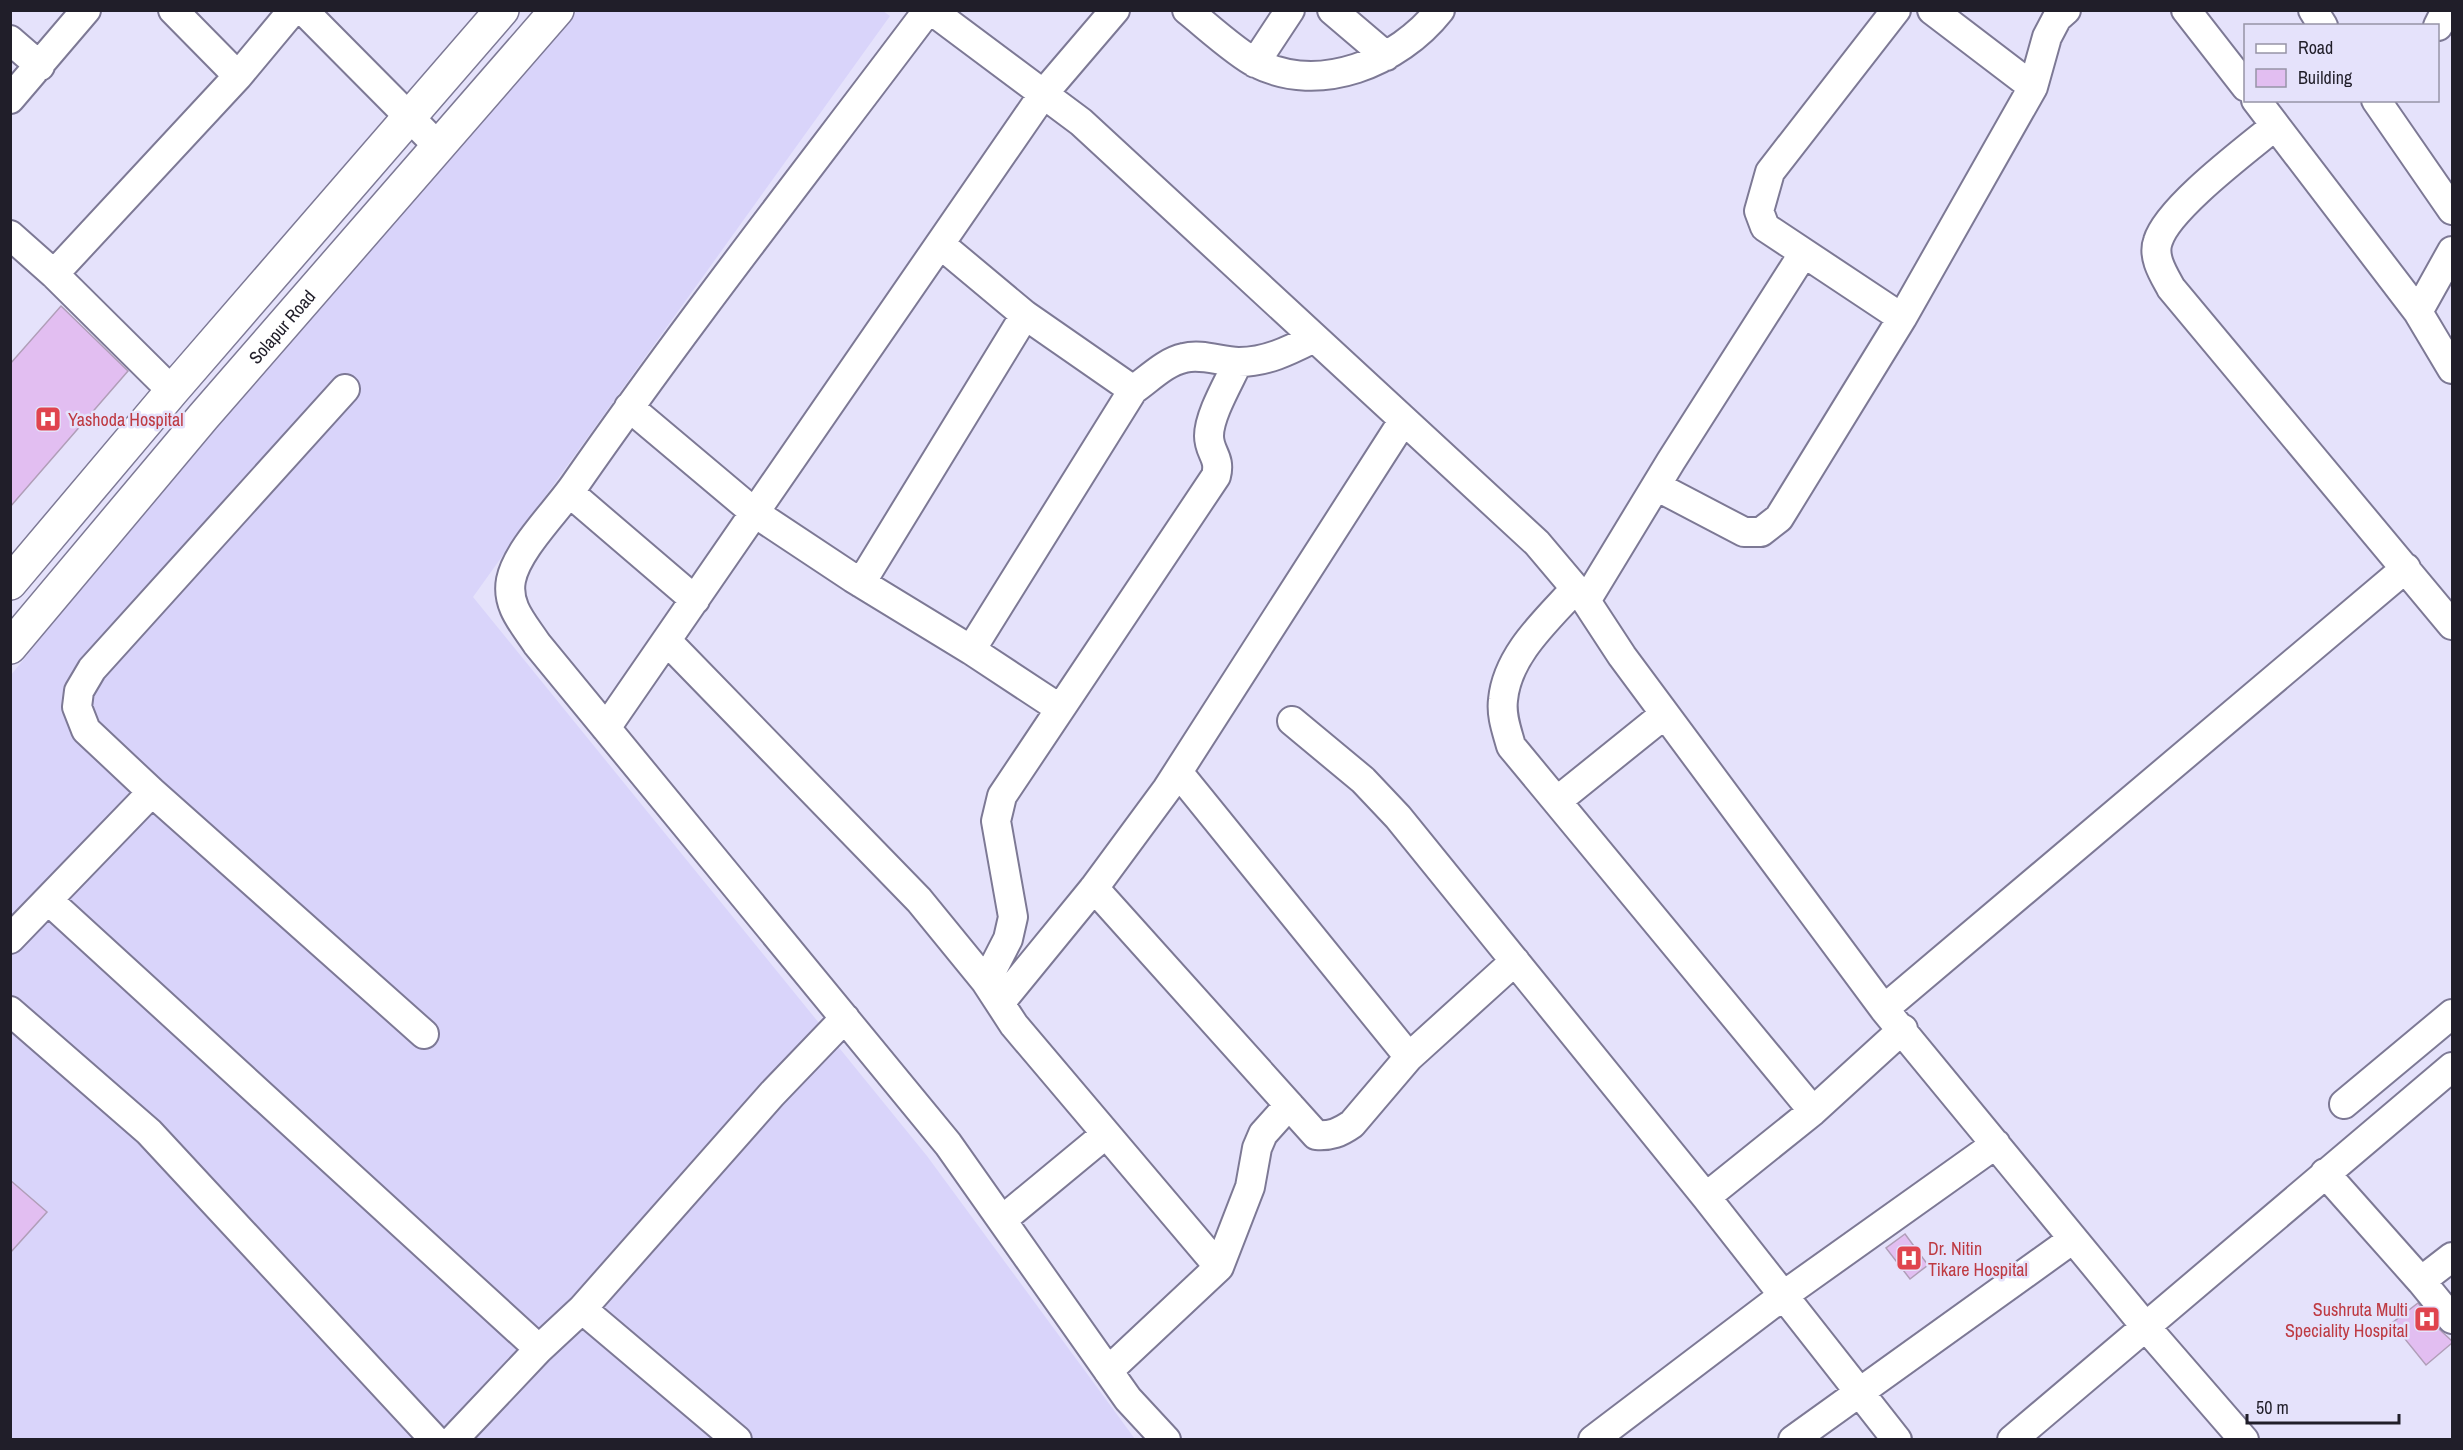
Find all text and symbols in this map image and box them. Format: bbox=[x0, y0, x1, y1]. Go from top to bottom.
legend bbox=[2244, 24, 2439, 102]
text: Road bbox=[2298, 35, 2333, 60]
text: Building bbox=[2298, 65, 2353, 90]
street label: Solapur Road bbox=[243, 284, 321, 369]
hospital icon: Yashoda Hospital bbox=[33, 404, 63, 434]
place label: Yashoda Hospital bbox=[68, 407, 183, 432]
place label: Dr. Nitin Tikare Hospital bbox=[1928, 1236, 2028, 1282]
hospital icon: Dr. Nitin Tikare Hospital bbox=[1894, 1243, 1924, 1273]
place label: Sushruta Multi Speciality Hospital bbox=[2285, 1297, 2408, 1343]
hospital icon: Sushruta Multi Speciality Hospital bbox=[2412, 1304, 2442, 1334]
scale bar bbox=[2247, 1387, 2398, 1425]
text: 50 m bbox=[2256, 1395, 2289, 1420]

